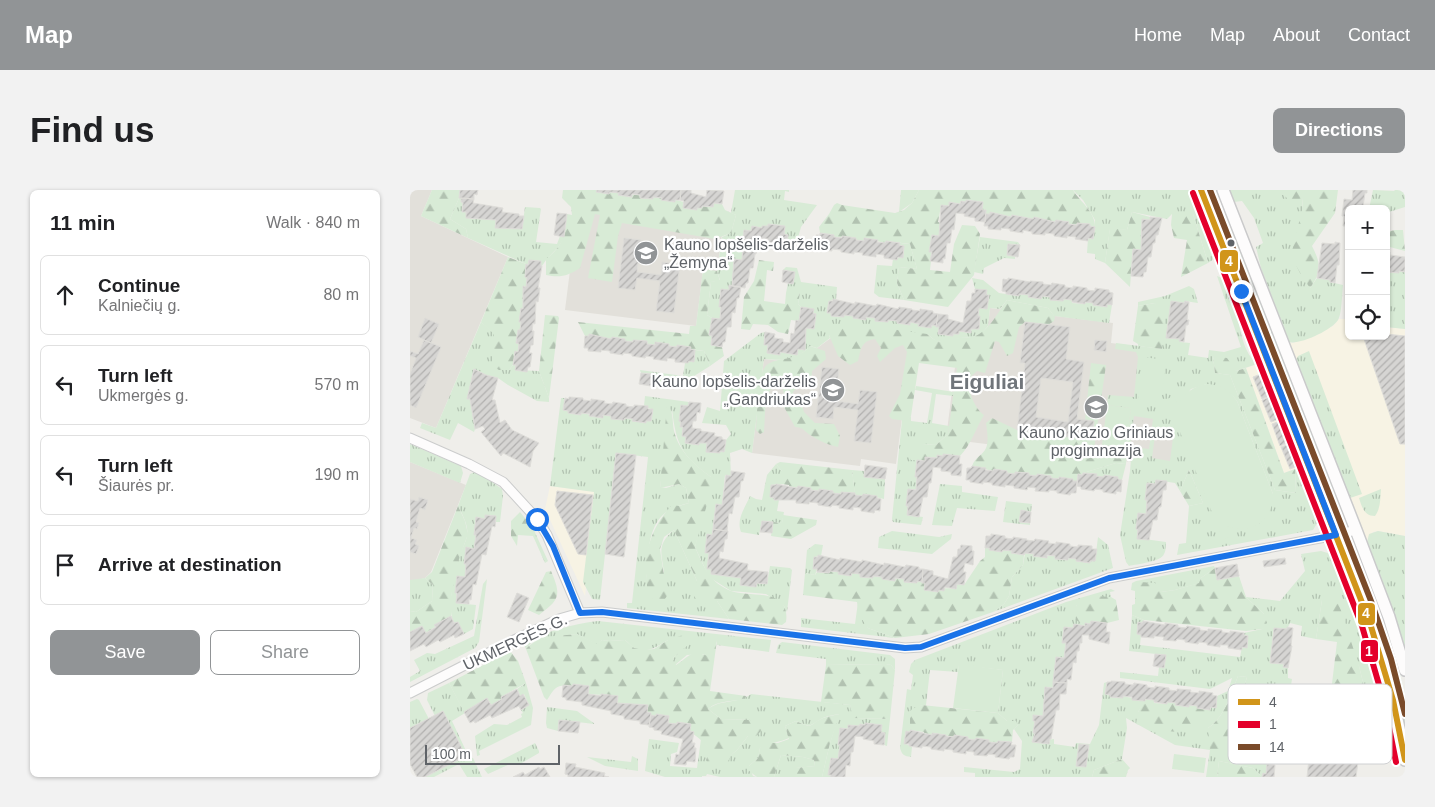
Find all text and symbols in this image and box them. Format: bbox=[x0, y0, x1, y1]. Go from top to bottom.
text: Map bbox=[25, 21, 73, 48]
text: Home bbox=[1134, 25, 1182, 45]
text: Map bbox=[1210, 25, 1245, 45]
text: About bbox=[1273, 25, 1320, 45]
text: Contact bbox=[1348, 25, 1410, 45]
button: Directions bbox=[1273, 108, 1405, 153]
text: Find us bbox=[30, 110, 154, 149]
map controls bbox=[1345, 205, 1390, 340]
button: + bbox=[1345, 205, 1390, 250]
text: 11 min bbox=[50, 211, 115, 234]
text: Walk · 840 m bbox=[266, 214, 360, 231]
place label: Kauno lopšelis-darželis „Žemyna“ bbox=[664, 236, 829, 271]
unlabelled marker bbox=[1226, 238, 1236, 248]
school or university icon: Kauno lopšelis-darželis „Žemyna“ bbox=[633, 240, 659, 266]
line badge: 4 bbox=[1219, 249, 1239, 273]
button: − bbox=[1345, 250, 1390, 295]
text: 4 bbox=[1225, 253, 1233, 269]
text: Continue bbox=[98, 275, 180, 296]
route end bbox=[1230, 280, 1253, 303]
icon: ahead bbox=[51, 281, 79, 309]
text: 80 m bbox=[323, 286, 359, 303]
button: locate bbox=[1345, 295, 1390, 340]
text: Kalniečių g. bbox=[98, 297, 181, 314]
text: Turn left bbox=[98, 365, 173, 386]
district label: Eiguliai bbox=[950, 370, 1024, 393]
icon: left bbox=[51, 371, 79, 399]
place label: Kauno lopšelis-darželis „Gandriukas“ bbox=[651, 373, 816, 408]
text: 570 m bbox=[315, 376, 359, 393]
school or university icon: Kauno lopšelis-darželis „Gandriukas“ bbox=[820, 377, 846, 403]
text: Ukmergės g. bbox=[98, 387, 189, 404]
school or university icon: Kauno Kazio Griniaus progimnazija bbox=[1083, 394, 1109, 420]
place label: Kauno Kazio Griniaus progimnazija bbox=[1019, 424, 1173, 459]
text: Turn left bbox=[98, 455, 173, 476]
icon: left bbox=[51, 461, 79, 489]
text: 190 m bbox=[315, 466, 359, 483]
text: Šiaurės pr. bbox=[98, 477, 174, 494]
route start bbox=[526, 508, 549, 531]
icon: arrive bbox=[51, 551, 79, 579]
text: Arrive at destination bbox=[98, 554, 282, 575]
line badge: 4 bbox=[1357, 602, 1376, 626]
text: 4 bbox=[1362, 605, 1370, 621]
street label: UKMERGĖS G. bbox=[460, 610, 570, 674]
button: Save bbox=[50, 630, 200, 675]
button: Share bbox=[210, 630, 360, 675]
line badge: 1 bbox=[1360, 639, 1379, 663]
text: 1 bbox=[1365, 643, 1373, 659]
legend bbox=[1228, 684, 1392, 764]
text: 4 bbox=[1269, 694, 1277, 710]
text: 1 bbox=[1269, 716, 1277, 732]
text: 14 bbox=[1269, 739, 1285, 755]
scale bar bbox=[425, 742, 560, 765]
text: 100 m bbox=[432, 746, 471, 762]

